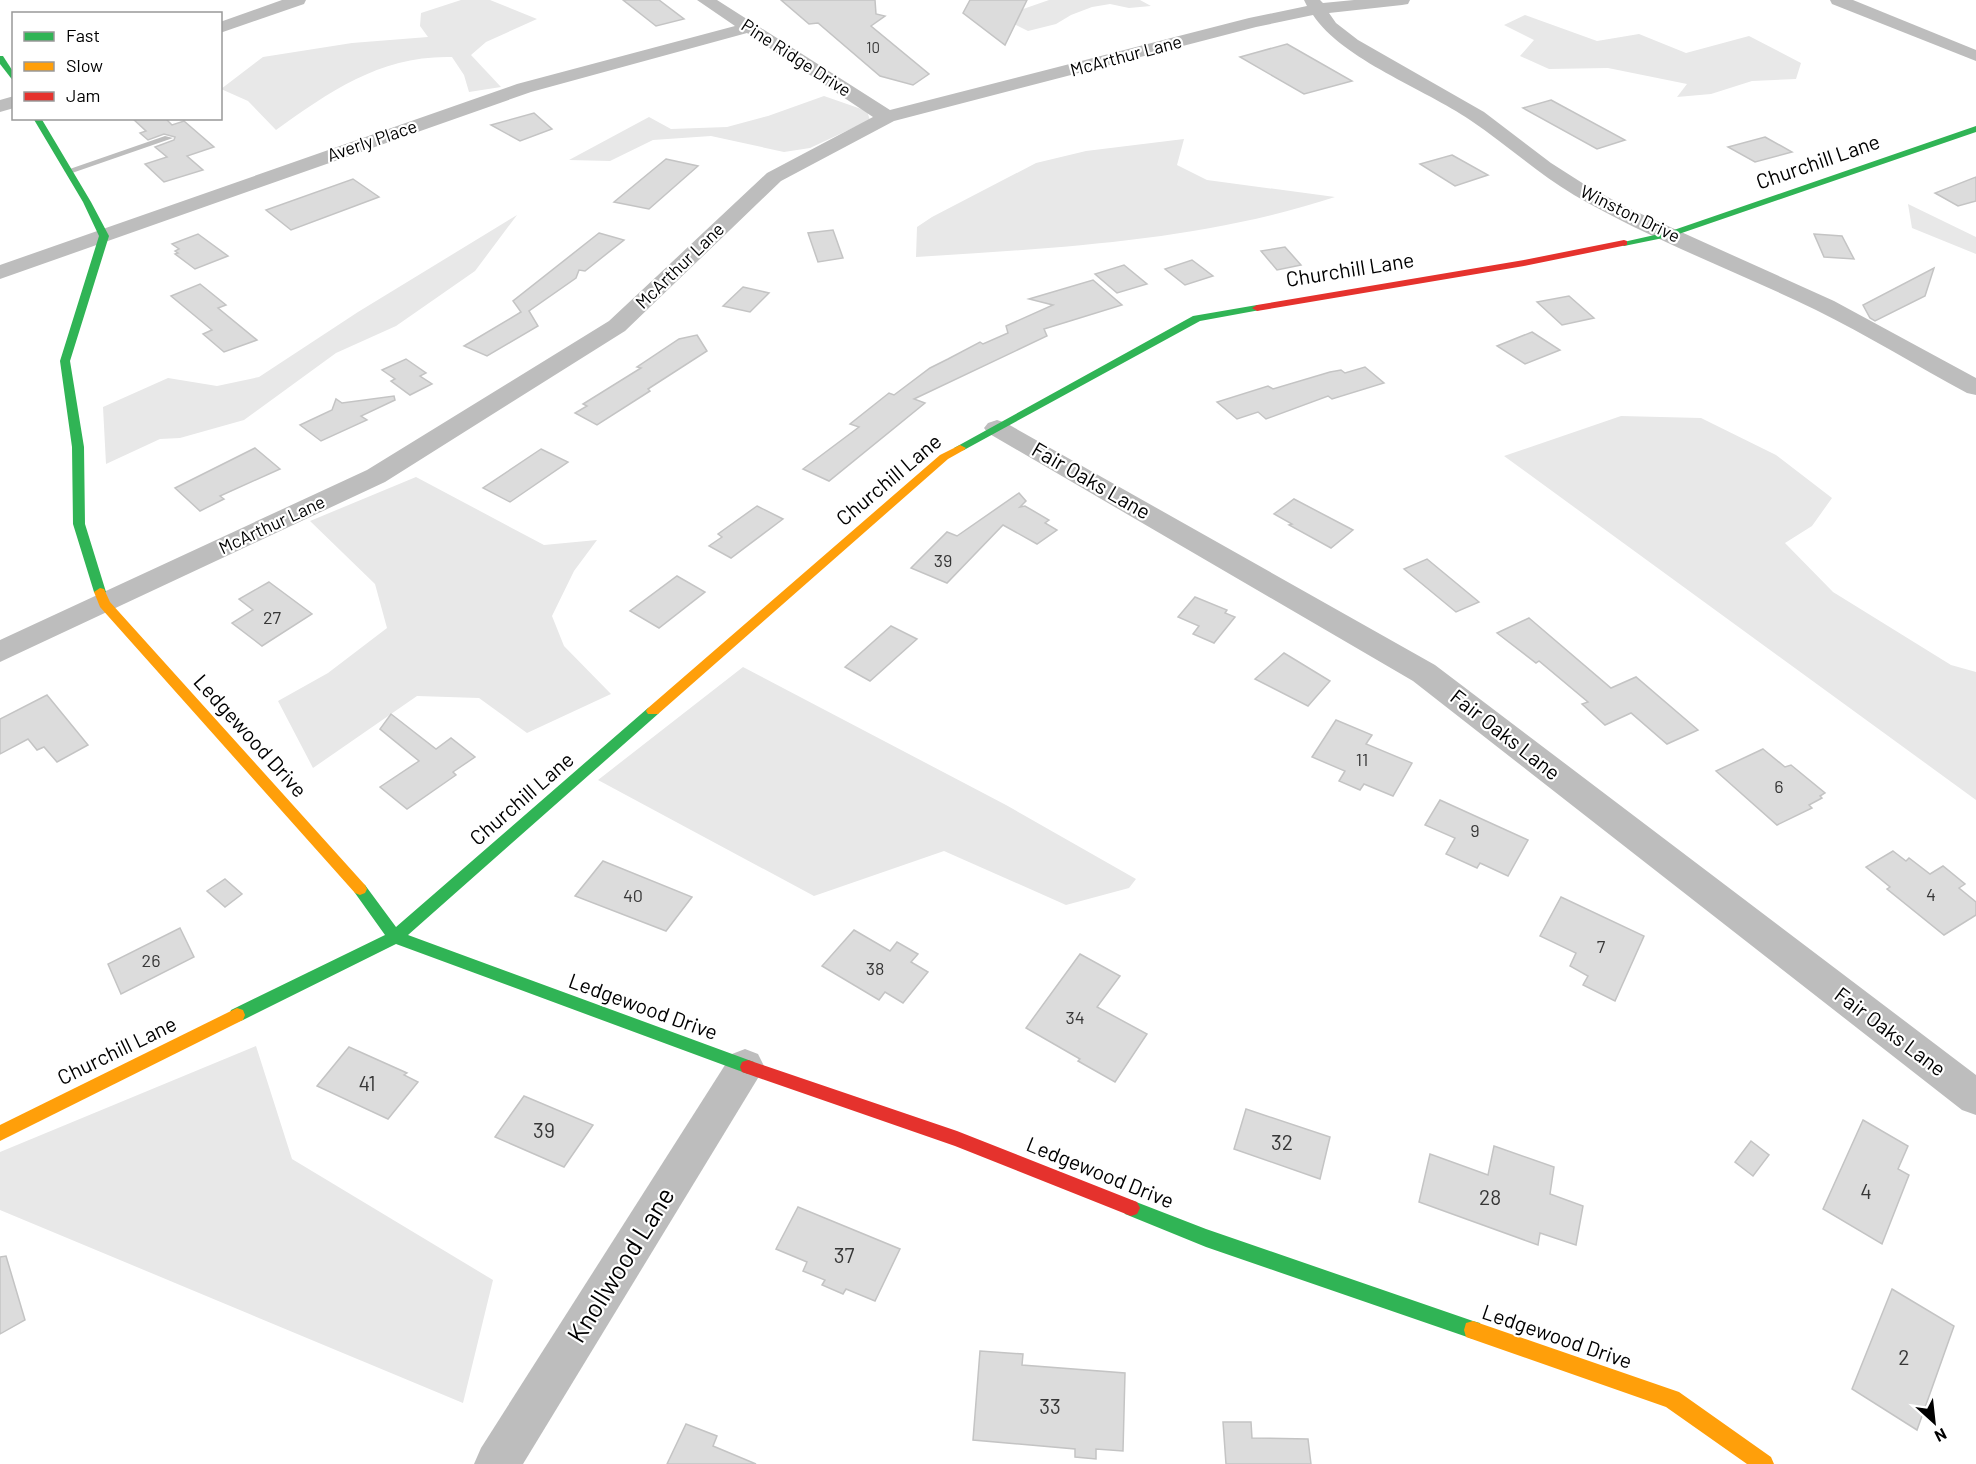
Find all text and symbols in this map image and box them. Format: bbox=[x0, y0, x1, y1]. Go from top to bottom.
legend bbox=[12, 12, 222, 120]
street label: Pine Ridge Drive bbox=[738, 14, 856, 101]
text: Fast bbox=[66, 24, 100, 46]
street label: McArthur Lane bbox=[1068, 30, 1184, 80]
house number: 10 bbox=[866, 38, 880, 56]
text: Slow bbox=[66, 54, 103, 76]
text: Jam bbox=[66, 84, 100, 106]
street label: Averly Place bbox=[324, 114, 420, 166]
street label: Churchill Lane bbox=[1752, 128, 1883, 193]
street label: Winston Drive bbox=[1577, 179, 1684, 247]
street label: McArthur Lane bbox=[630, 218, 728, 313]
street label: Churchill Lane bbox=[1284, 246, 1416, 291]
street label: Churchill Lane bbox=[830, 428, 946, 530]
street label: Fair Oaks Lane bbox=[1028, 436, 1155, 524]
street label: McArthur Lane bbox=[215, 490, 328, 558]
house number: 39 bbox=[934, 549, 952, 571]
house number: 27 bbox=[263, 606, 282, 628]
street label: Ledgewood Drive bbox=[189, 668, 313, 802]
street label: Fair Oaks Lane bbox=[1446, 683, 1566, 784]
street label: Churchill Lane bbox=[464, 746, 578, 850]
house number: 11 bbox=[1356, 748, 1368, 770]
house number: 6 bbox=[1774, 775, 1784, 797]
house number: 9 bbox=[1470, 819, 1480, 841]
house number: 4 bbox=[1926, 883, 1936, 905]
house number: 40 bbox=[623, 884, 643, 906]
house number: 7 bbox=[1597, 935, 1606, 957]
house number: 26 bbox=[142, 949, 160, 971]
house number: 38 bbox=[866, 957, 884, 979]
street label: Ledgewood Drive bbox=[566, 967, 721, 1044]
street label: Fair Oaks Lane bbox=[1830, 981, 1951, 1081]
house number: 34 bbox=[1065, 1006, 1085, 1028]
street label: Churchill Lane bbox=[53, 1010, 180, 1089]
house number: 41 bbox=[359, 1070, 376, 1095]
house number: 39 bbox=[533, 1117, 555, 1142]
house number: 32 bbox=[1271, 1129, 1293, 1154]
street label: Ledgewood Drive bbox=[1023, 1131, 1178, 1213]
house number: 4 bbox=[1860, 1178, 1872, 1203]
street label: Knollwood Lane bbox=[560, 1181, 680, 1348]
house number: 28 bbox=[1479, 1184, 1501, 1209]
house number: 37 bbox=[834, 1242, 854, 1267]
street label: Ledgewood Drive bbox=[1479, 1298, 1636, 1373]
house number: 2 bbox=[1898, 1344, 1910, 1369]
north arrow bbox=[1904, 1392, 1964, 1452]
house number: 33 bbox=[1039, 1393, 1061, 1418]
text: N bbox=[1932, 1425, 1950, 1447]

